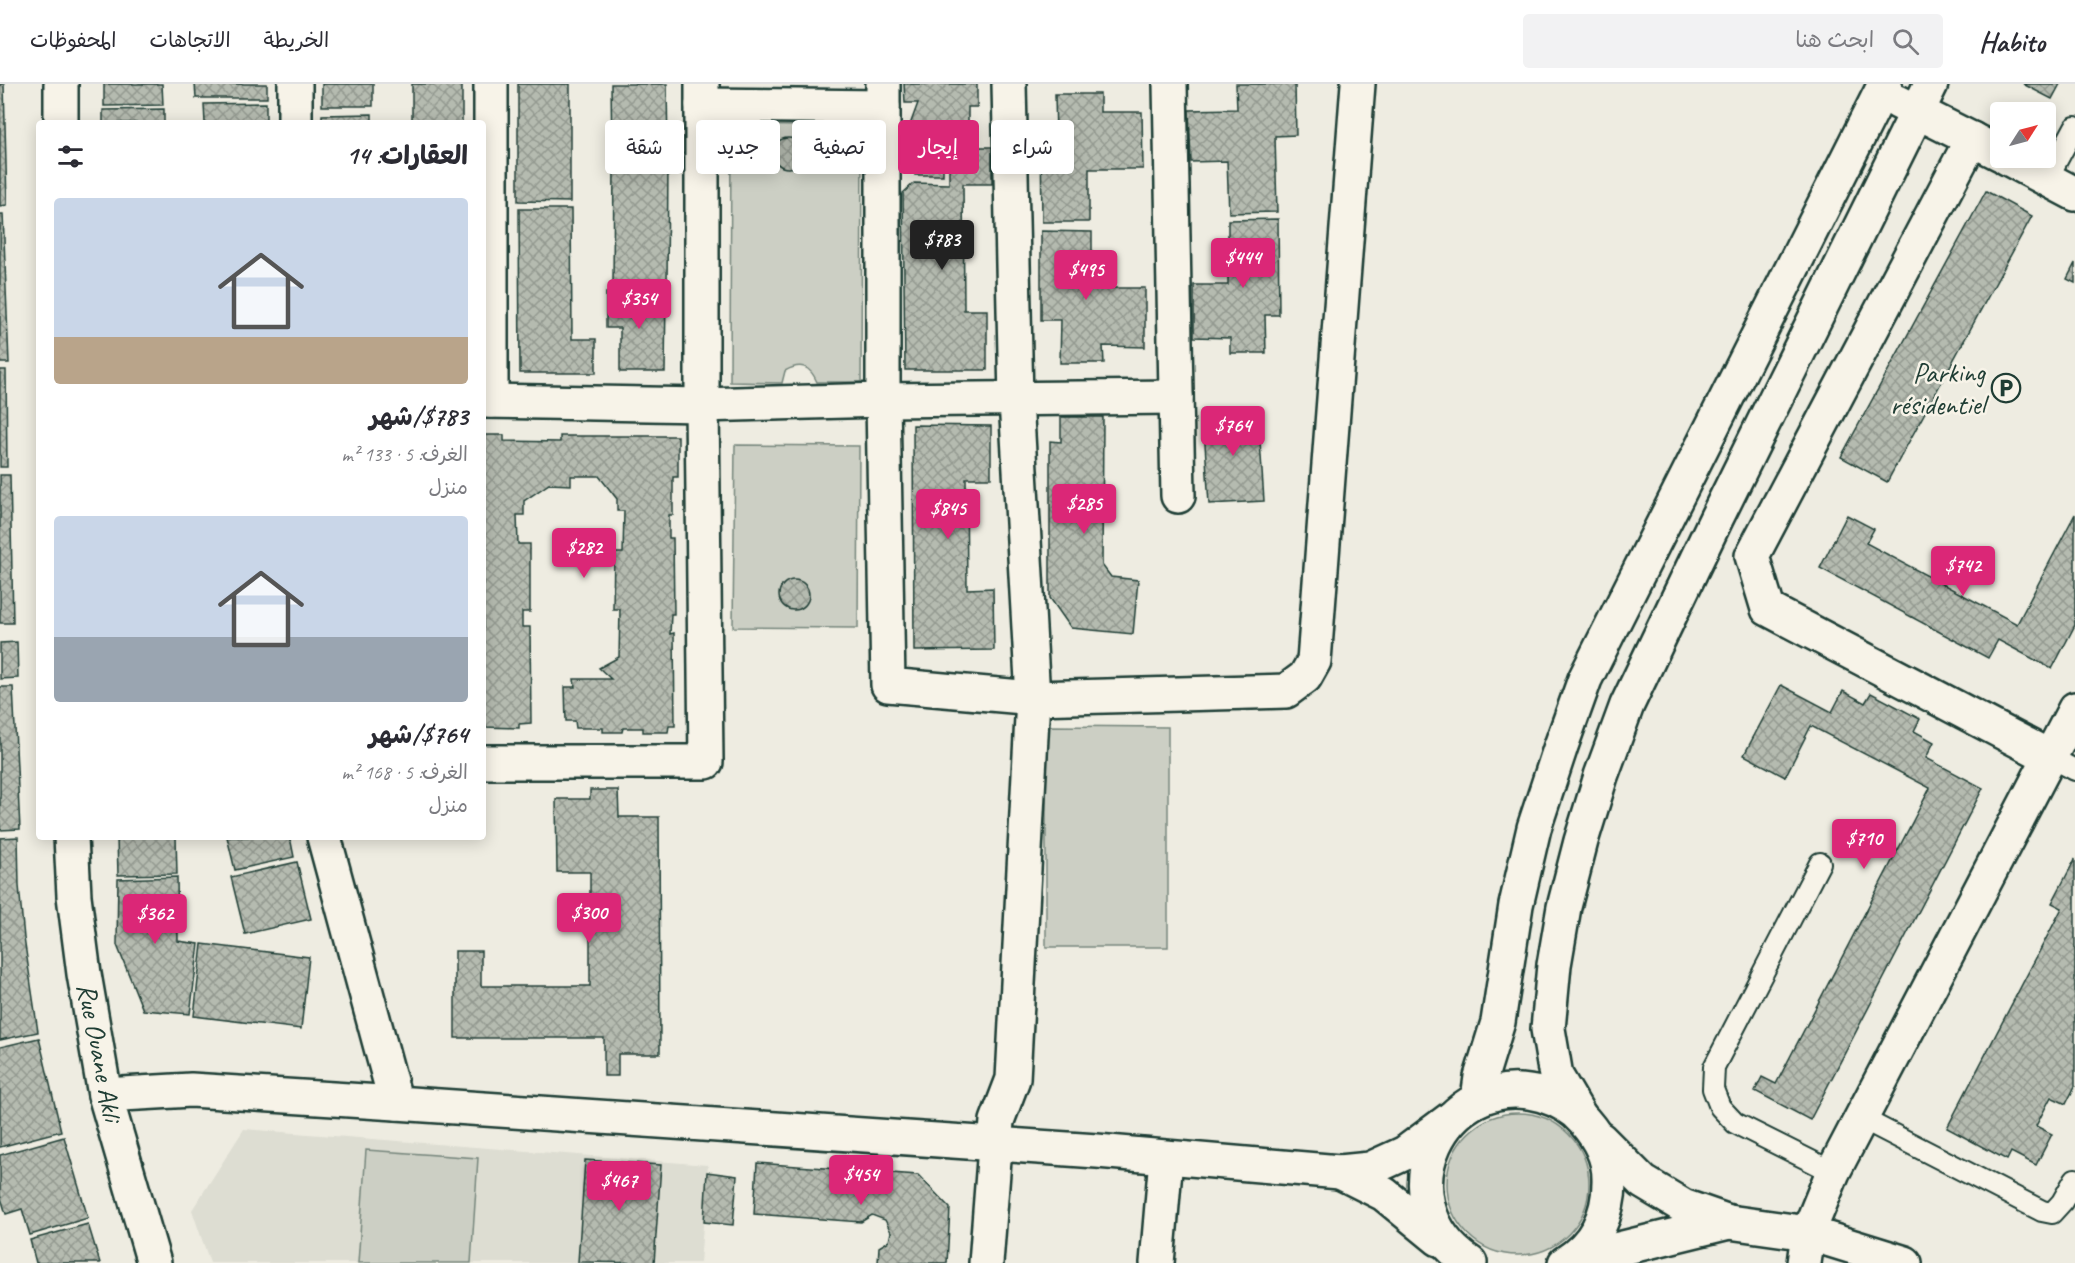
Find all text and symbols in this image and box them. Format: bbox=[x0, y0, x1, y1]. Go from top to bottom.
search box bbox=[1523, 14, 1943, 68]
text: Habito bbox=[1979, 24, 2045, 59]
icon: search bbox=[1889, 25, 1922, 58]
text: ابحث هنا bbox=[1795, 26, 1874, 54]
text: المحفوظات bbox=[30, 27, 116, 53]
text: الاتجاهات bbox=[149, 27, 231, 53]
text: الخريطة bbox=[264, 27, 329, 53]
north arrow bbox=[1990, 102, 2056, 168]
map controls bbox=[1990, 102, 2056, 168]
chip: شقة bbox=[605, 120, 684, 174]
chip: جديد bbox=[696, 120, 780, 174]
chip: تصفية bbox=[792, 120, 886, 174]
chip: إيجار bbox=[898, 120, 979, 174]
chip: شراء bbox=[991, 120, 1074, 174]
text: العقارات: 14 bbox=[346, 139, 468, 172]
icon: filters bbox=[54, 140, 87, 173]
pin: $783 bbox=[906, 220, 978, 271]
text: $783 bbox=[924, 227, 960, 252]
icon: home bbox=[207, 237, 315, 345]
pin: $444 bbox=[1207, 238, 1279, 289]
text: $444 bbox=[1225, 245, 1261, 270]
pin: $495 bbox=[1050, 250, 1122, 301]
text: $495 bbox=[1068, 257, 1104, 282]
pin: $354 bbox=[603, 279, 675, 330]
text: $354 bbox=[621, 286, 657, 311]
place label: Parking résidentiel bbox=[1890, 355, 1990, 422]
parking icon: Parking résidentiel bbox=[1990, 372, 2022, 404]
text: $783/شهر bbox=[369, 400, 468, 433]
pin: $764 bbox=[1197, 406, 1269, 457]
text: $764 bbox=[1215, 413, 1251, 438]
text: الغرف: 5 · 133 m² bbox=[341, 442, 468, 467]
text: منزل bbox=[429, 475, 468, 500]
pin: $285 bbox=[1048, 484, 1120, 535]
pin: $845 bbox=[912, 489, 984, 540]
text: $285 bbox=[1066, 491, 1102, 516]
text: $845 bbox=[930, 496, 966, 521]
pin: $282 bbox=[548, 528, 620, 579]
text: $282 bbox=[566, 535, 602, 560]
pin: $742 bbox=[1927, 546, 1999, 597]
text: $742 bbox=[1945, 553, 1981, 578]
icon: home bbox=[207, 555, 315, 663]
text: $764/شهر bbox=[369, 718, 468, 751]
text: الغرف: 5 · 168 m² bbox=[341, 760, 468, 785]
text: منزل bbox=[429, 793, 468, 818]
pin: $710 bbox=[1828, 819, 1900, 870]
text: $710 bbox=[1846, 826, 1882, 851]
pin: $300 bbox=[553, 893, 625, 944]
pin: $362 bbox=[119, 894, 191, 945]
text: $300 bbox=[571, 900, 607, 925]
text: $362 bbox=[137, 901, 173, 926]
street label: Rue Ouane Akli bbox=[69, 980, 131, 1128]
pin: $454 bbox=[825, 1155, 897, 1206]
pin: $467 bbox=[583, 1161, 655, 1212]
text: $454 bbox=[843, 1162, 879, 1187]
text: $467 bbox=[601, 1168, 637, 1193]

